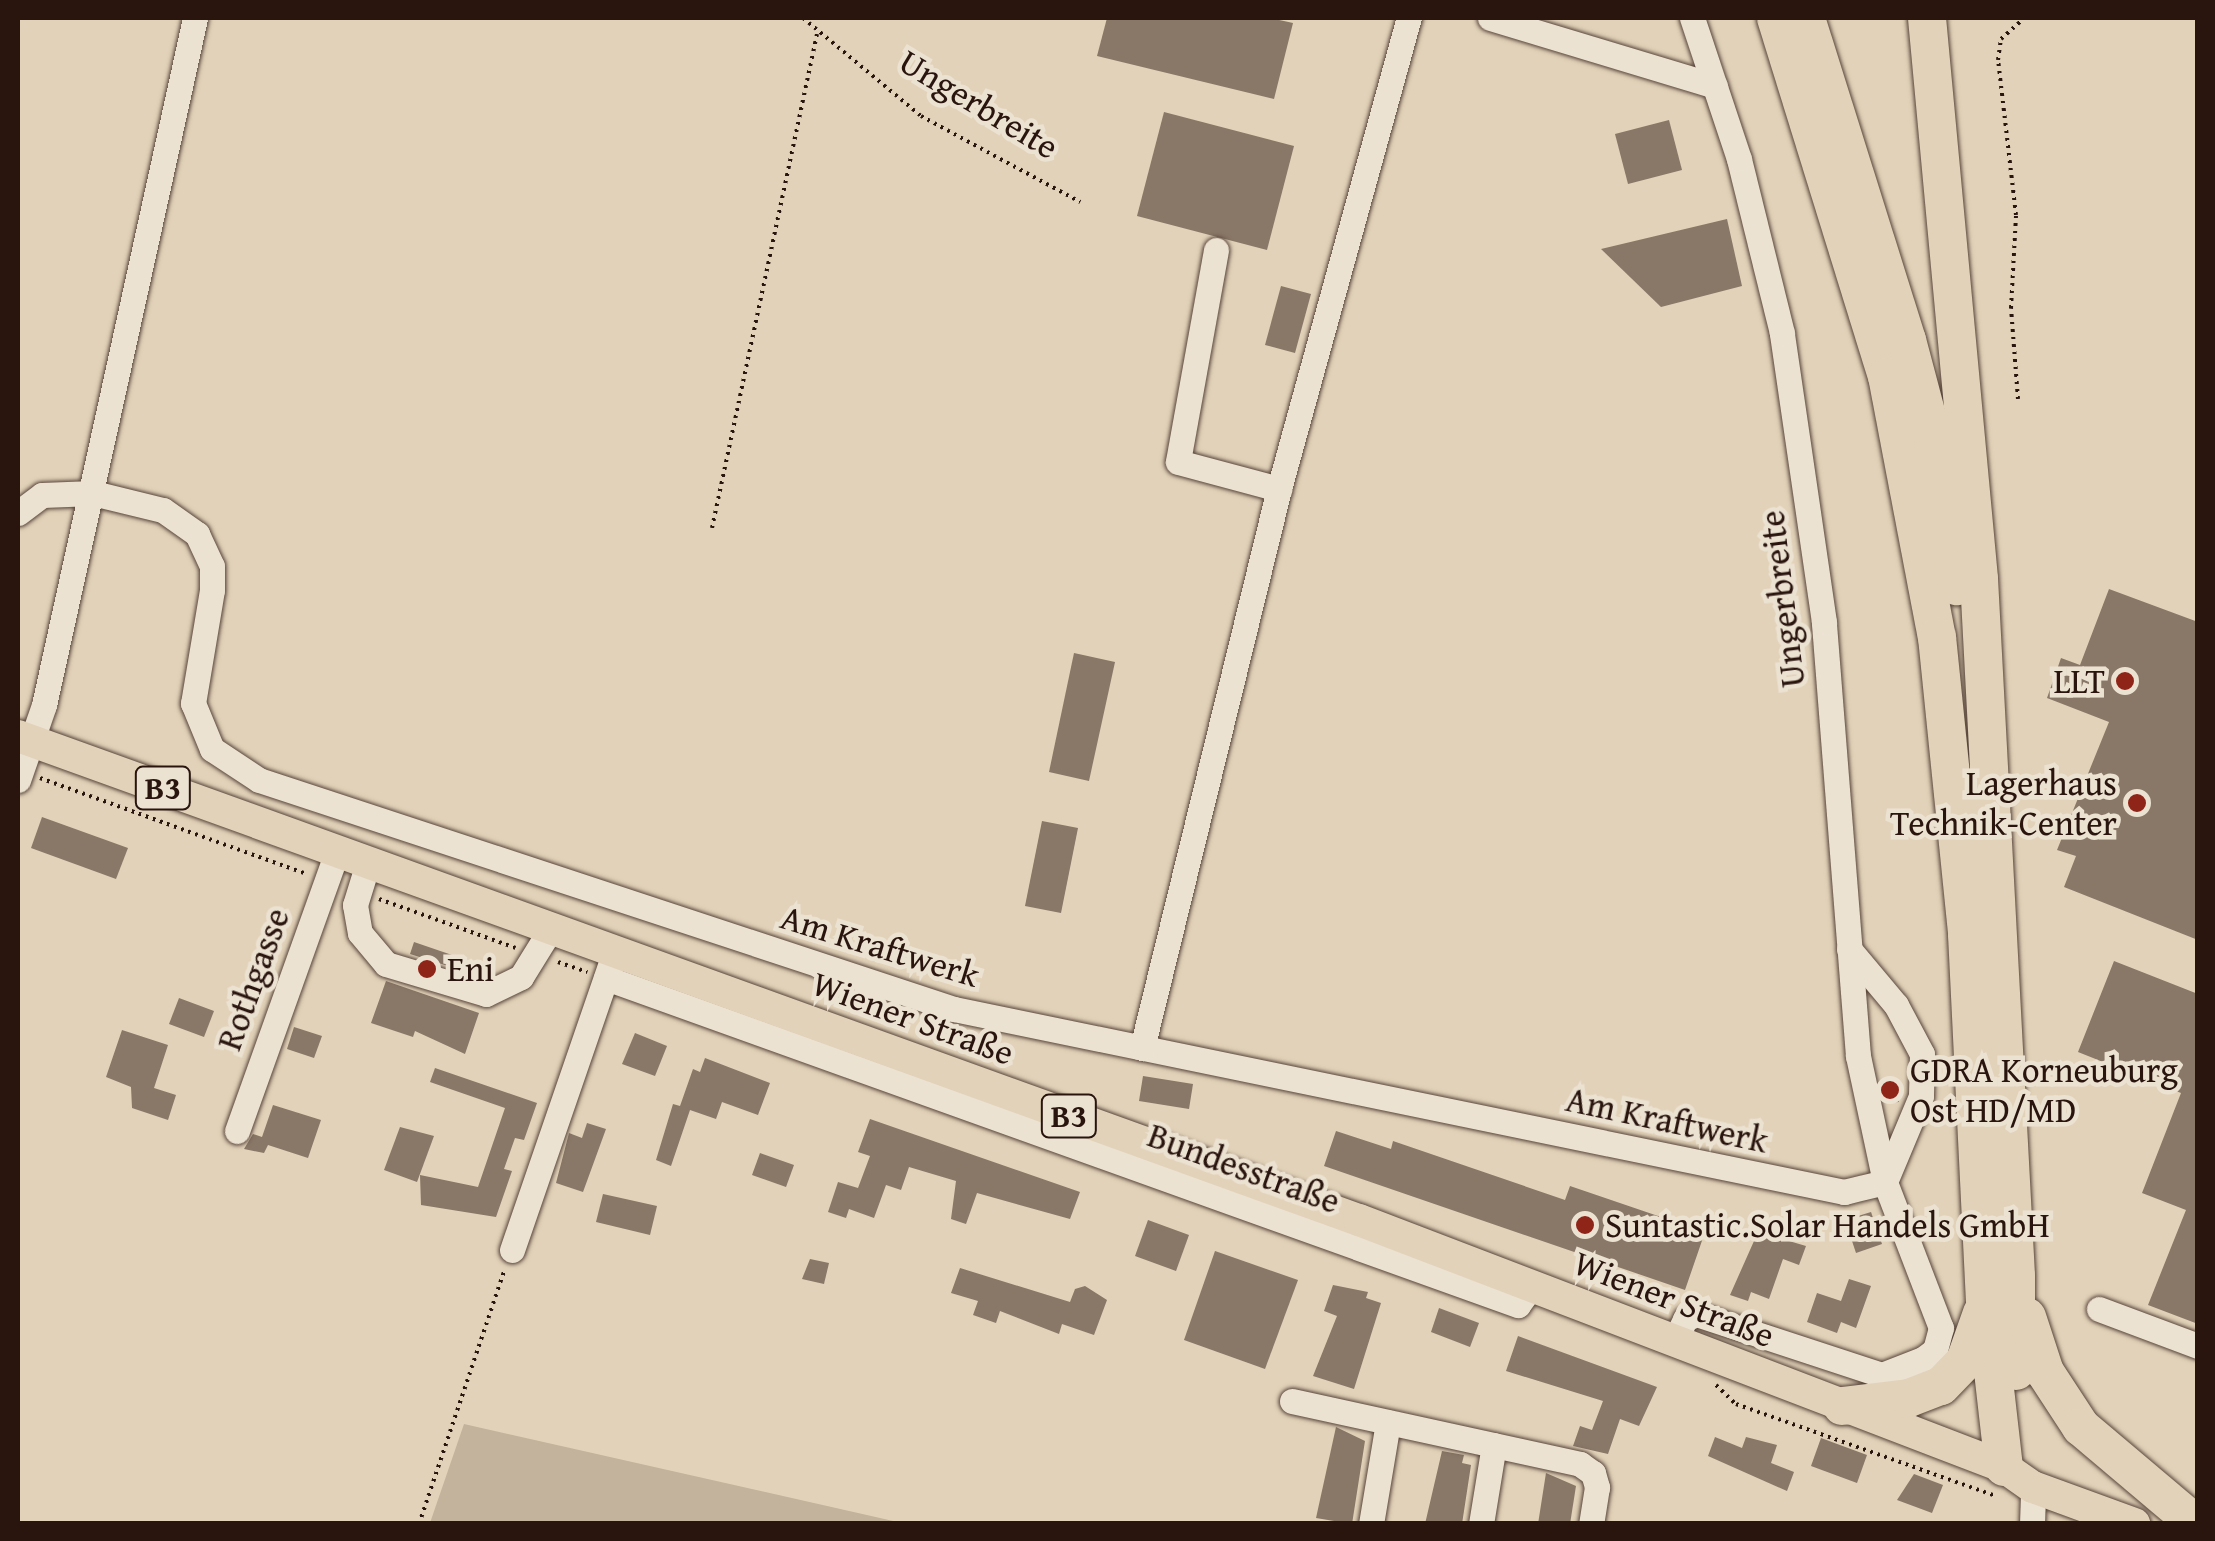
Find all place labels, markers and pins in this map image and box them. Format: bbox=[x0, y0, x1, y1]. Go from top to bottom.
place label: LLT bbox=[2053, 660, 2105, 702]
marker: LLT bbox=[2114, 670, 2136, 692]
place label: Lagerhaus Technik-Center bbox=[1890, 762, 2117, 844]
marker: Lagerhaus Technik-Center bbox=[2126, 792, 2148, 814]
place label: Eni bbox=[447, 948, 494, 990]
marker: Eni bbox=[416, 958, 438, 980]
place label: GDRA Korneuburg Ost HD/MD bbox=[1910, 1049, 2178, 1131]
marker: GDRA Korneuburg Ost HD/MD bbox=[1879, 1079, 1901, 1101]
place label: Suntastic.Solar Handels GmbH bbox=[1605, 1204, 2050, 1246]
marker: Suntastic.Solar Handels GmbH bbox=[1574, 1214, 1596, 1236]

